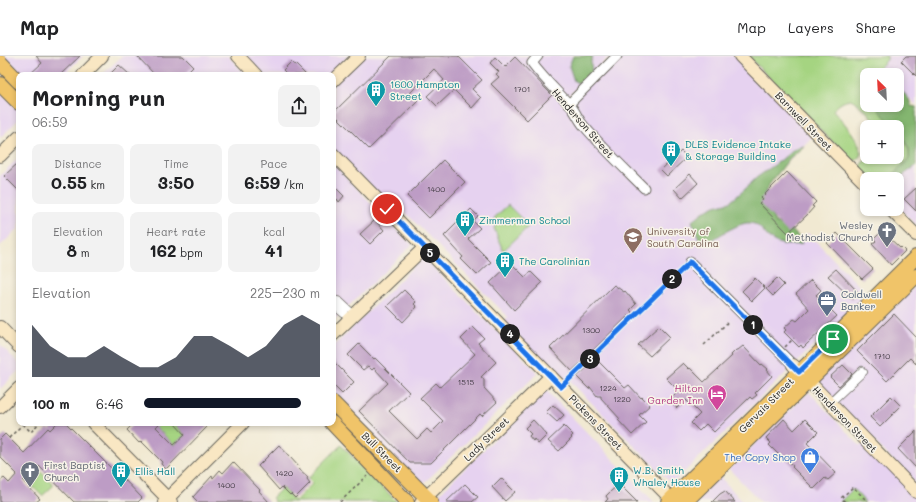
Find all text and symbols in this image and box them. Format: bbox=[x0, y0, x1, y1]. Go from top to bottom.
text: Map bbox=[20, 15, 59, 40]
text: Map bbox=[737, 18, 766, 37]
text: Layers bbox=[788, 18, 834, 37]
text: Share bbox=[856, 18, 896, 37]
north arrow bbox=[860, 68, 904, 112]
map controls bbox=[860, 68, 904, 216]
place label: 1600 Hampton Street bbox=[390, 77, 459, 103]
building icon: 1600 Hampton Street bbox=[365, 79, 387, 107]
text: Morning run bbox=[32, 83, 165, 112]
house number: 1701 bbox=[514, 84, 530, 94]
button: share bbox=[278, 85, 320, 127]
street label: Henderson Street bbox=[549, 85, 617, 161]
street label: Barnwell Street bbox=[772, 88, 836, 154]
text: 06:59 bbox=[32, 113, 67, 130]
button: + bbox=[860, 120, 904, 164]
place label: DLES Evidence Intake & Storage Building bbox=[685, 137, 791, 163]
building icon: DLES Evidence Intake & Storage Building bbox=[660, 139, 682, 167]
text: Distance bbox=[54, 156, 102, 171]
text: Time bbox=[163, 156, 189, 171]
text: Pace bbox=[261, 156, 287, 171]
text: 0.55 bbox=[51, 171, 87, 193]
text: 3:50 bbox=[158, 171, 194, 193]
text: 6:59 bbox=[244, 171, 280, 193]
button: − bbox=[860, 172, 904, 216]
text: km bbox=[87, 177, 105, 192]
text: /km bbox=[280, 177, 304, 192]
house number: 1400 bbox=[427, 184, 445, 194]
pin bbox=[370, 192, 404, 226]
icon: check bbox=[376, 198, 398, 220]
building icon: Zimmerman School bbox=[454, 209, 476, 237]
place label: Zimmerman School bbox=[479, 213, 570, 227]
place label: Wesley Methodist Church bbox=[786, 218, 873, 244]
church icon: Wesley Methodist Church bbox=[876, 220, 898, 248]
text: Elevation bbox=[53, 224, 103, 239]
text: Heart rate bbox=[146, 224, 206, 239]
text: kcal bbox=[263, 224, 285, 239]
place label: University of South Carolina bbox=[647, 224, 719, 250]
school or university icon: University of South Carolina bbox=[622, 226, 644, 254]
text: 8 bbox=[67, 239, 77, 261]
text: 162 bbox=[149, 239, 177, 261]
text: 41 bbox=[265, 239, 283, 261]
pin: 5 bbox=[420, 243, 440, 263]
text: m bbox=[77, 245, 89, 260]
text: bpm bbox=[177, 245, 203, 260]
text: 5 bbox=[427, 245, 433, 260]
building icon: The Carolinian bbox=[494, 250, 516, 278]
place label: The Carolinian bbox=[519, 254, 590, 268]
pin: 2 bbox=[662, 269, 682, 289]
text: 2 bbox=[669, 271, 675, 286]
text: Elevation bbox=[32, 284, 90, 301]
text: 225–230 m bbox=[250, 284, 320, 301]
place label: Coldwell Banker bbox=[841, 287, 882, 313]
office icon: Coldwell Banker bbox=[816, 289, 838, 317]
pin: 1 bbox=[743, 315, 763, 335]
text: 1 bbox=[751, 317, 755, 332]
pin bbox=[816, 322, 850, 356]
pin: 4 bbox=[500, 324, 520, 344]
house number: 1300 bbox=[582, 325, 600, 335]
text: 4 bbox=[507, 326, 513, 341]
icon: arrive bbox=[822, 328, 844, 350]
pin: 3 bbox=[580, 349, 600, 369]
text: 3 bbox=[587, 351, 593, 366]
house number: 1710 bbox=[874, 351, 890, 361]
street label: Gervais Street bbox=[735, 374, 797, 436]
house number: 1515 bbox=[458, 377, 475, 387]
place label: Hilton Garden Inn bbox=[648, 381, 703, 407]
house number: 1224 bbox=[599, 383, 617, 393]
hotel icon: Hilton Garden Inn bbox=[706, 383, 728, 411]
street label: Henderson Street bbox=[809, 383, 881, 455]
street label: Pickens Street bbox=[566, 391, 626, 453]
house number: 1220 bbox=[613, 394, 631, 404]
text: 100 m bbox=[32, 395, 69, 412]
text: 6:46 bbox=[96, 395, 123, 412]
street label: Lady Street bbox=[460, 414, 512, 464]
street label: Bull Street bbox=[359, 429, 405, 475]
shop icon: The Copy Shop bbox=[799, 446, 821, 474]
place label: The Copy Shop bbox=[724, 450, 796, 464]
place label: First Baptist Church bbox=[44, 458, 105, 484]
church icon: First Baptist Church bbox=[19, 460, 41, 488]
building icon: Ellis Hall bbox=[110, 460, 132, 488]
place label: W.B. Smith Whaley House bbox=[633, 463, 700, 489]
place label: Ellis Hall bbox=[135, 464, 175, 478]
building icon: W.B. Smith Whaley House bbox=[608, 465, 630, 493]
house number: 1420 bbox=[275, 468, 293, 478]
house number: 1400 bbox=[217, 480, 235, 490]

